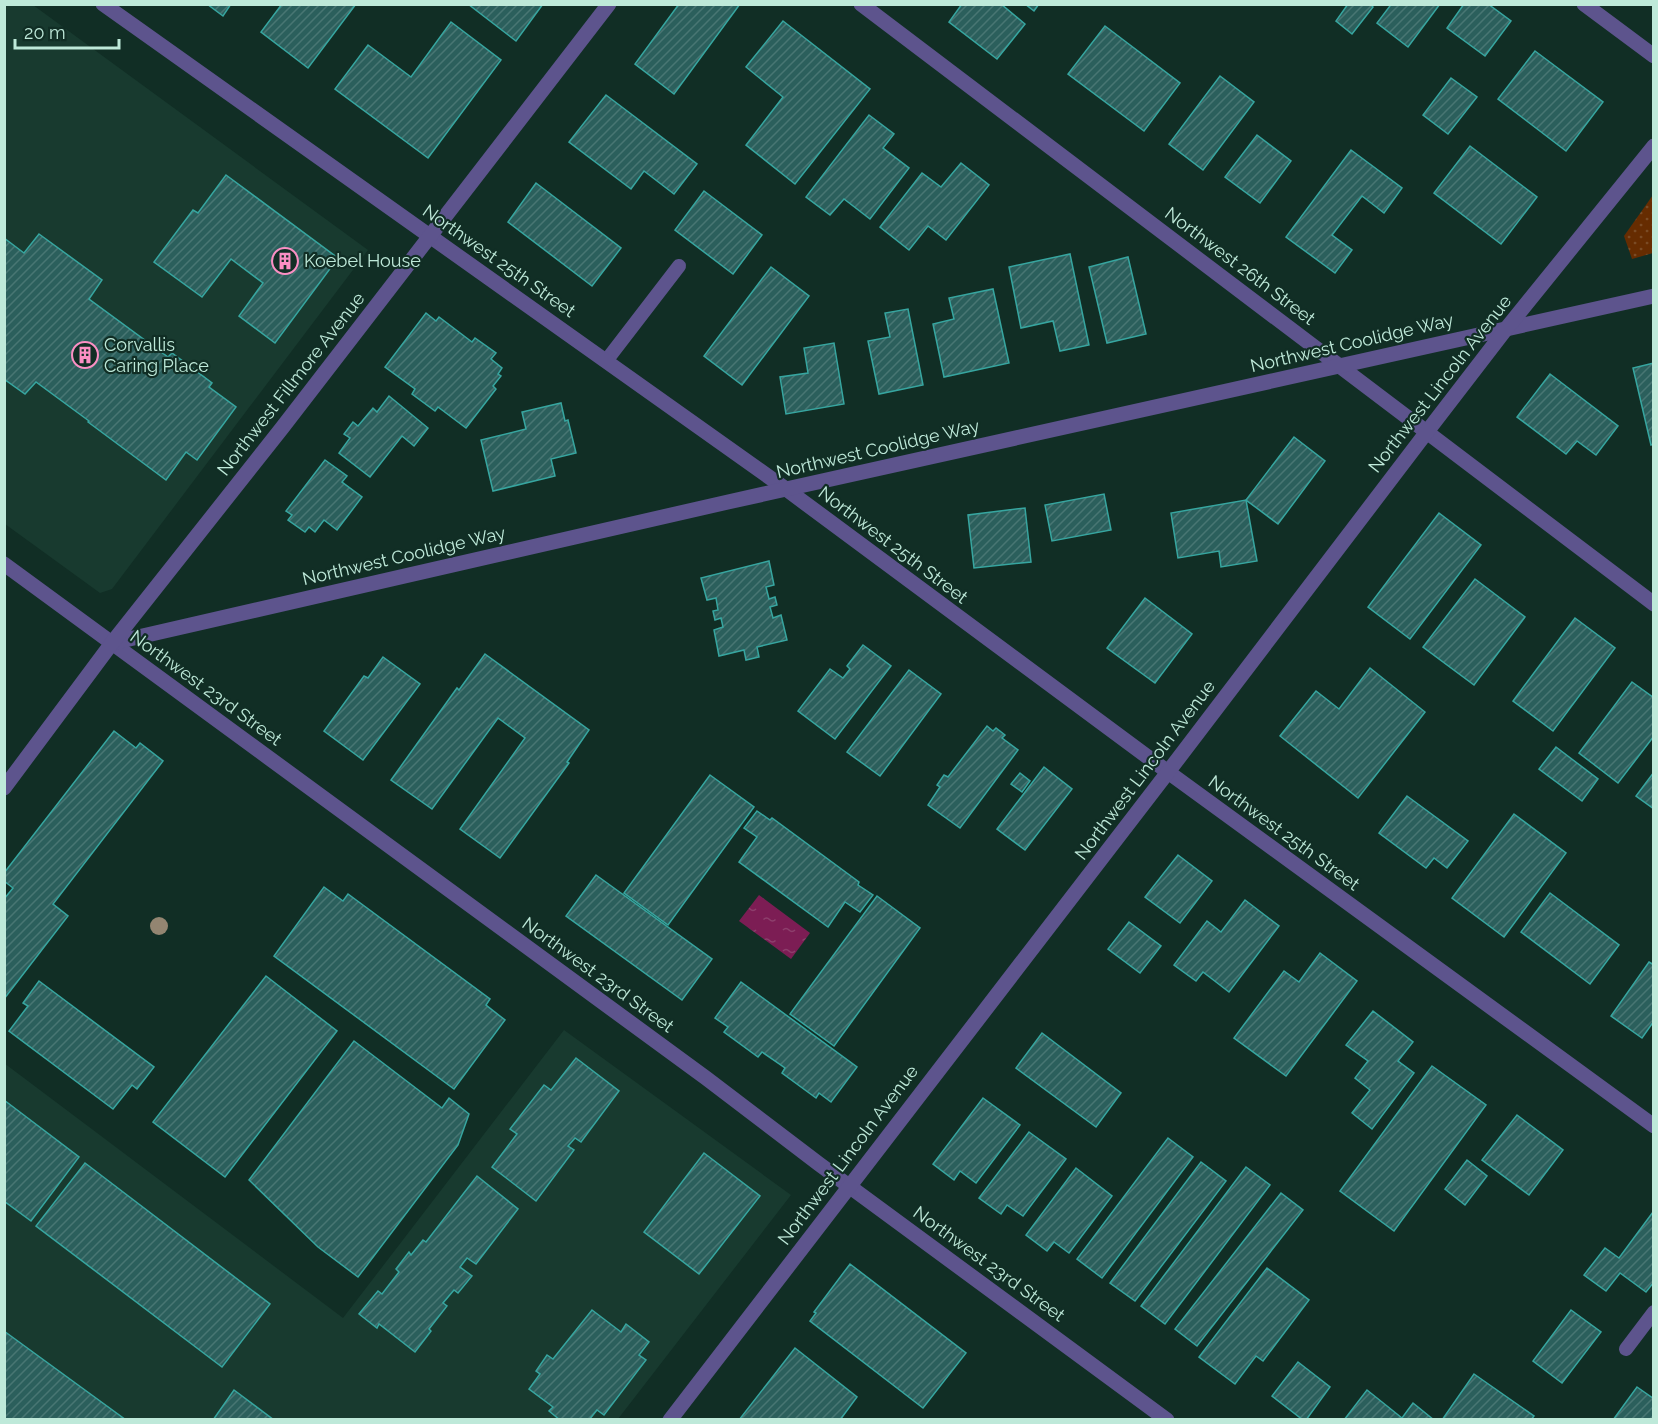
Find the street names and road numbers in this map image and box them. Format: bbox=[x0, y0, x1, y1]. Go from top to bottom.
street label: Northwest 25th Street bbox=[419, 200, 580, 321]
street label: Northwest 26th Street bbox=[1161, 202, 1320, 329]
street label: Northwest Fillmore Avenue bbox=[213, 288, 369, 479]
street label: Northwest Lincoln Avenue bbox=[1364, 290, 1516, 477]
street label: Northwest Coolidge Way bbox=[1248, 309, 1456, 376]
street label: Northwest Coolidge Way bbox=[774, 415, 982, 482]
street label: Northwest 25th Street bbox=[815, 482, 972, 608]
street label: Northwest Coolidge Way bbox=[300, 522, 508, 589]
street label: Northwest 23rd Street bbox=[126, 626, 286, 750]
street label: Northwest Lincoln Avenue bbox=[1070, 675, 1219, 864]
street label: Northwest 25th Street bbox=[1205, 771, 1364, 894]
street label: Northwest 23rd Street bbox=[518, 913, 678, 1037]
street label: Northwest Lincoln Avenue bbox=[773, 1060, 922, 1249]
street label: Northwest 23rd Street bbox=[909, 1202, 1069, 1326]

